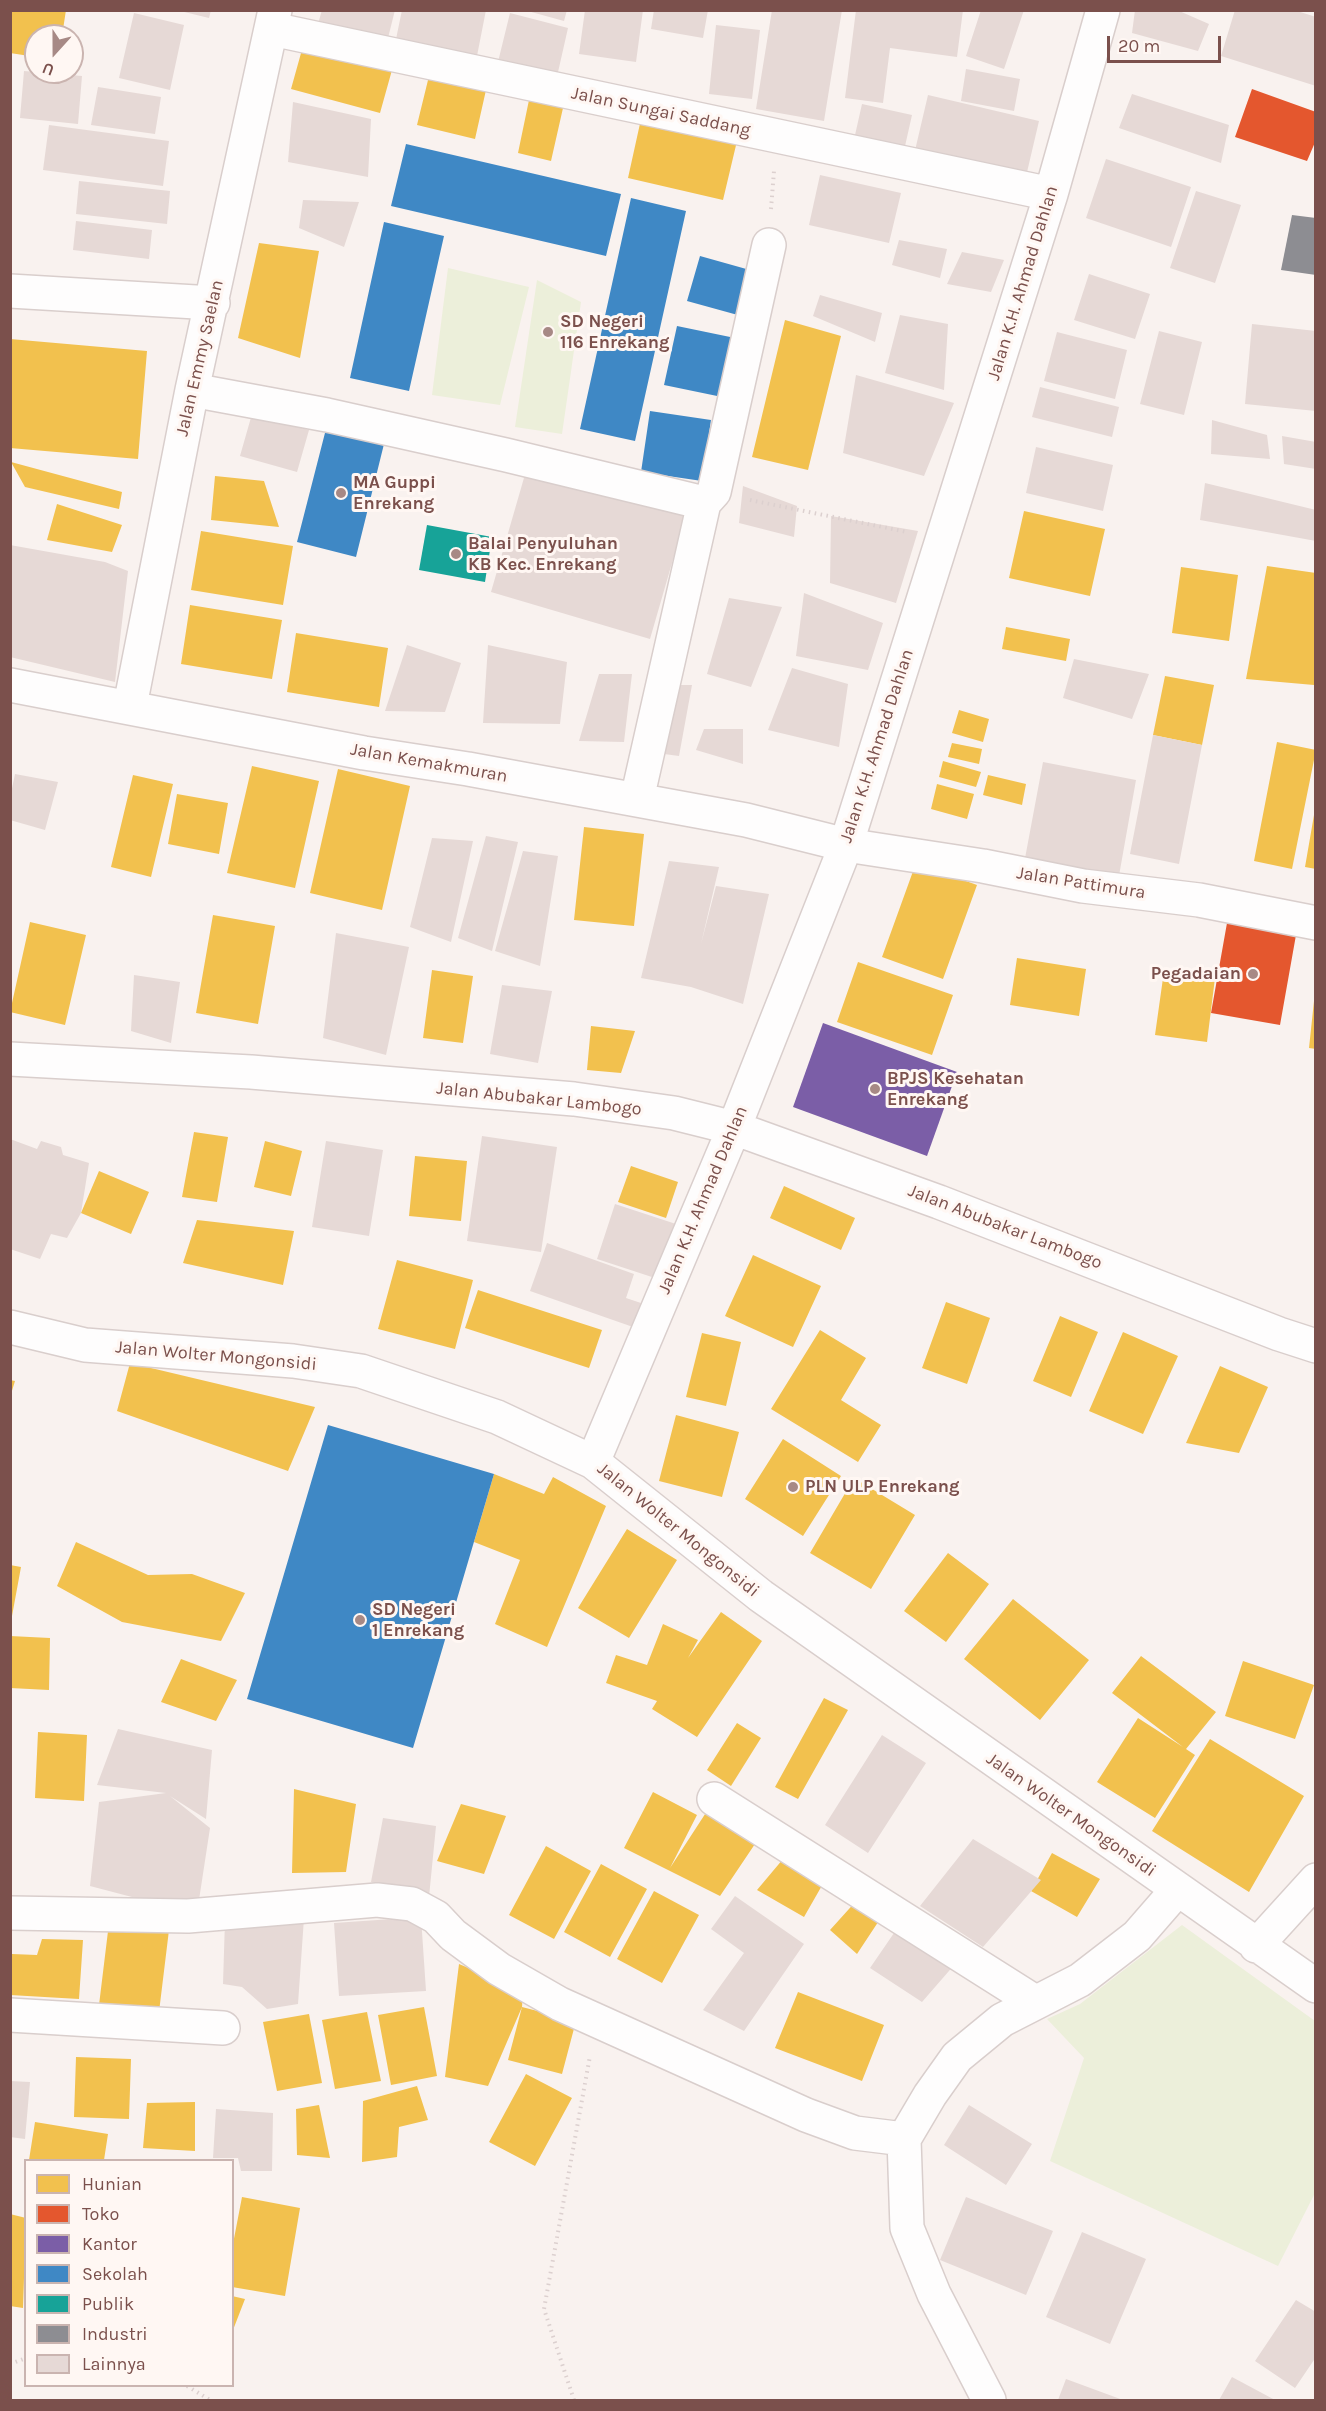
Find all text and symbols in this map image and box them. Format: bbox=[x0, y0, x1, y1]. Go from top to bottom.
north arrow bbox=[24, 24, 84, 84]
scale bar bbox=[1110, 24, 1224, 62]
text: 20 m bbox=[1118, 35, 1160, 57]
text: U bbox=[40, 59, 57, 80]
street label: Jalan Sungai Saddang bbox=[569, 82, 753, 142]
street label: Jalan K.H. Ahmad Dahlan bbox=[983, 183, 1063, 383]
street label: Jalan Emmy Saelan bbox=[172, 278, 228, 438]
place label: SD Negeri 116 Enrekang bbox=[560, 311, 670, 354]
marker: SD Negeri 116 Enrekang bbox=[541, 325, 555, 339]
place label: MA Guppi Enrekang bbox=[353, 472, 436, 514]
marker: MA Guppi Enrekang bbox=[334, 486, 348, 500]
place label: Balai Penyuluhan KB Kec. Enrekang bbox=[468, 533, 618, 576]
marker: Balai Penyuluhan KB Kec. Enrekang bbox=[449, 547, 463, 561]
street label: Jalan K.H. Ahmad Dahlan bbox=[835, 646, 919, 846]
street label: Jalan Kemakmuran bbox=[349, 739, 509, 787]
street label: Jalan Pattimura bbox=[1015, 862, 1147, 904]
place label: Pegadaian bbox=[1151, 963, 1241, 985]
marker: Pegadaian bbox=[1246, 967, 1260, 981]
place label: BPJS Kesehatan Enrekang bbox=[887, 1068, 1024, 1110]
street label: Jalan Abubakar Lambogo bbox=[435, 1077, 643, 1121]
marker: BPJS Kesehatan Enrekang bbox=[868, 1082, 882, 1096]
street label: Jalan K.H. Ahmad Dahlan bbox=[654, 1103, 752, 1297]
street label: Jalan Abubakar Lambogo bbox=[905, 1180, 1105, 1274]
street label: Jalan Wolter Mongonsidi bbox=[114, 1336, 318, 1376]
street label: Jalan Wolter Mongonsidi bbox=[593, 1458, 763, 1602]
place label: PLN ULP Enrekang bbox=[805, 1476, 959, 1498]
marker: PLN ULP Enrekang bbox=[786, 1480, 800, 1494]
place label: SD Negeri 1 Enrekang bbox=[372, 1599, 464, 1642]
marker: SD Negeri 1 Enrekang bbox=[353, 1613, 367, 1627]
street label: Jalan Wolter Mongonsidi bbox=[982, 1748, 1160, 1882]
legend bbox=[24, 2159, 234, 2387]
text: Hunian bbox=[82, 2173, 142, 2195]
text: Toko bbox=[82, 2203, 119, 2225]
text: Kantor bbox=[82, 2233, 137, 2255]
text: Sekolah bbox=[82, 2263, 148, 2285]
text: Publik bbox=[82, 2293, 134, 2315]
text: Industri bbox=[82, 2323, 148, 2345]
text: Lainnya bbox=[82, 2353, 146, 2375]

